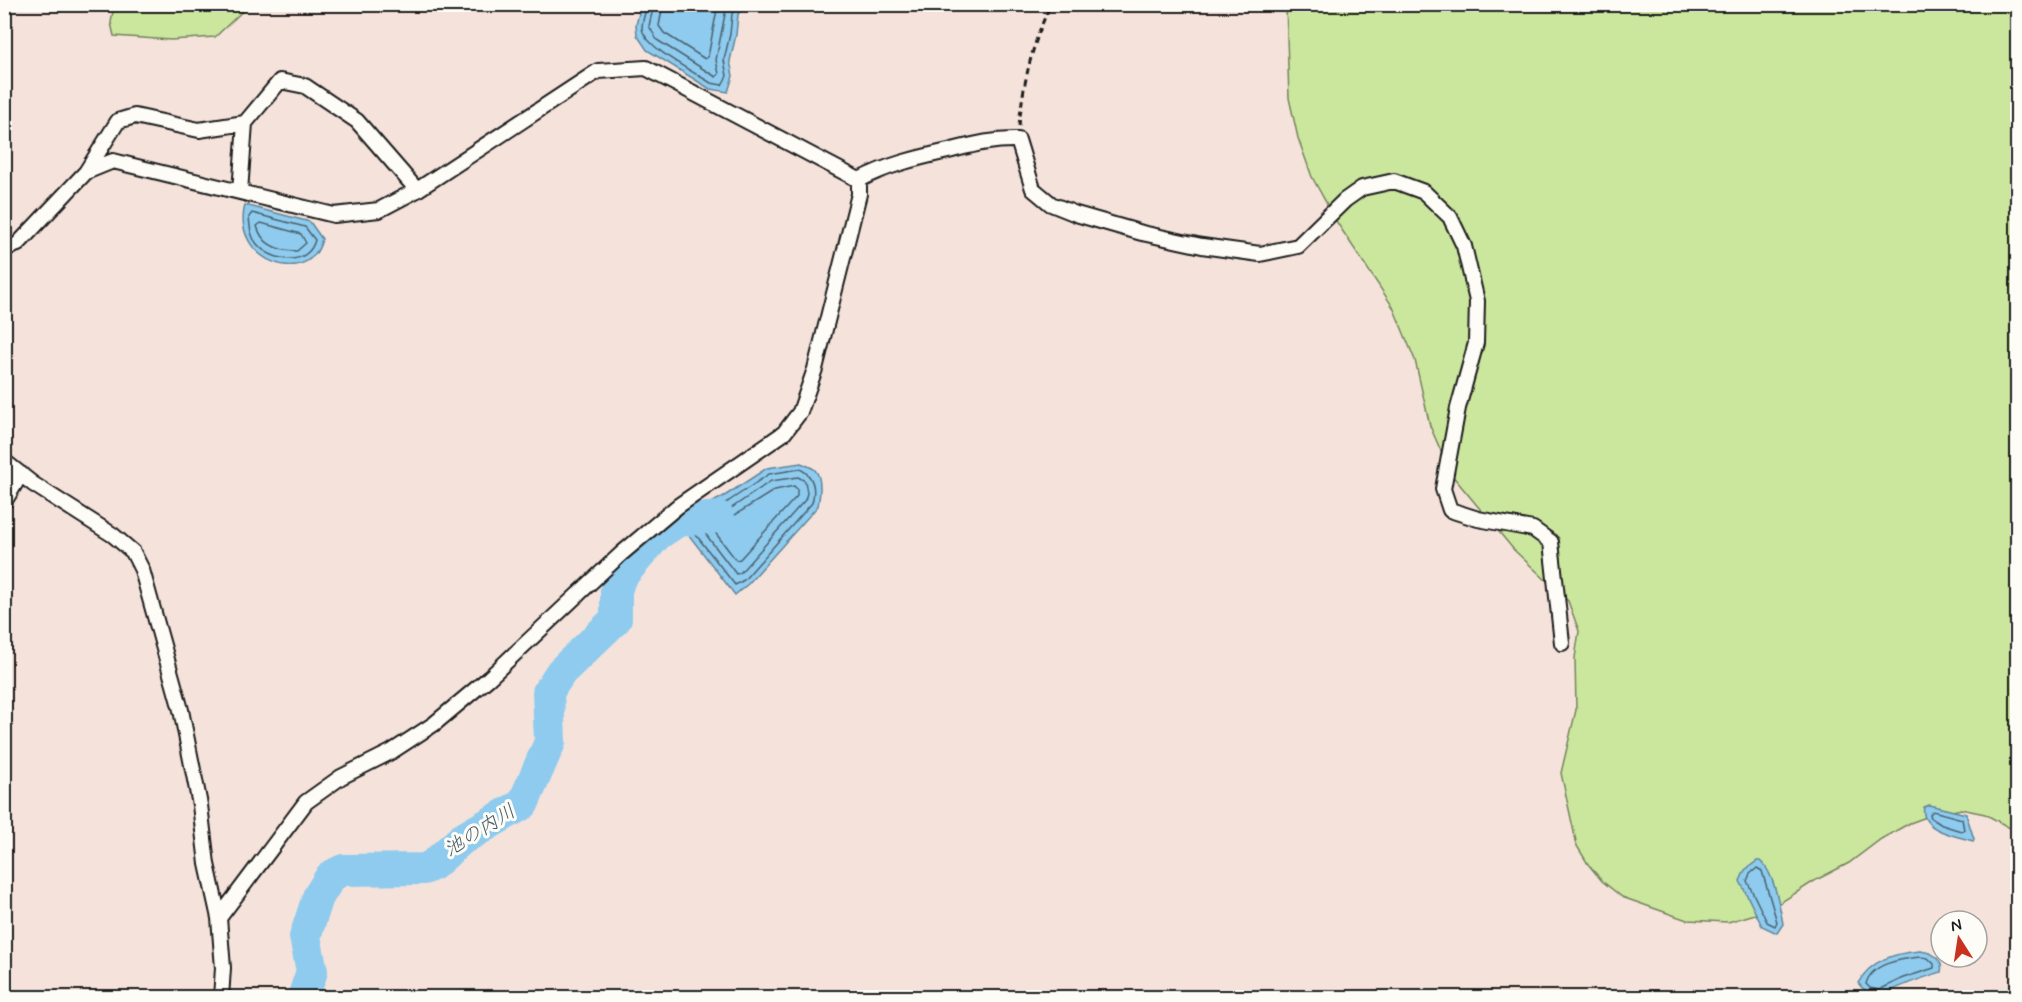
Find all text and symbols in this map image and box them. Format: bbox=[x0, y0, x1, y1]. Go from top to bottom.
water label: 池の内川 bbox=[439, 798, 521, 864]
north arrow bbox=[1929, 909, 1989, 969]
text: N bbox=[1949, 914, 1964, 937]

